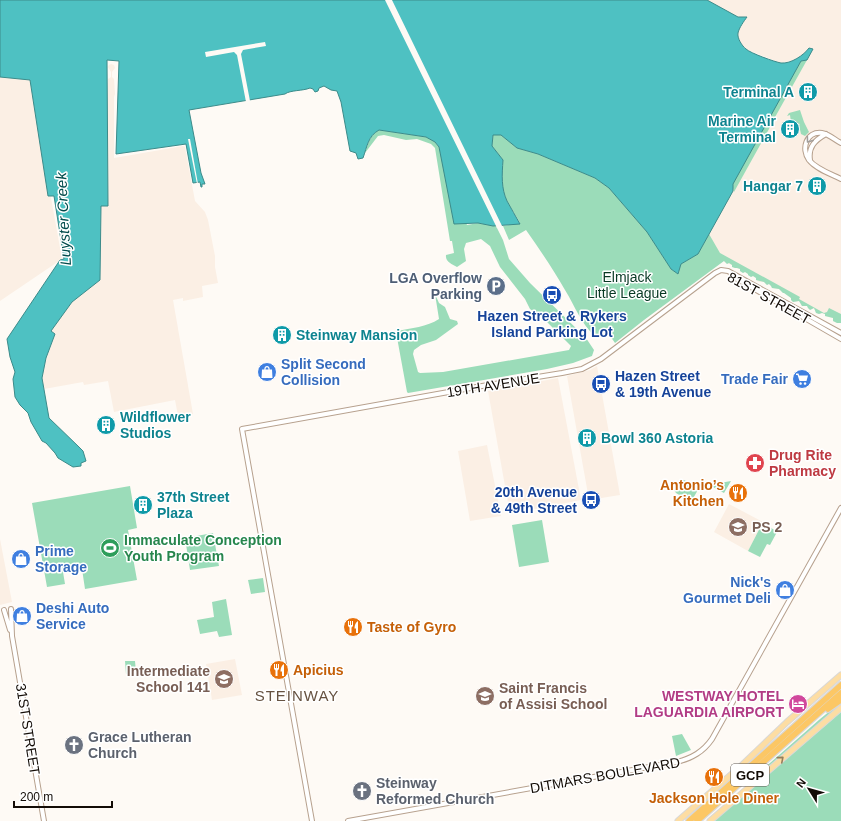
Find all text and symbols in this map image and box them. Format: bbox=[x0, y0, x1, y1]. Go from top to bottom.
building icon: Terminal A bbox=[797, 81, 819, 103]
place label: Terminal A bbox=[723, 84, 794, 100]
place label: Marine Air Terminal bbox=[708, 113, 777, 145]
building icon: Marine Air Terminal bbox=[779, 118, 801, 140]
one-way arrow bbox=[807, 136, 814, 143]
water label: Luyster Creek bbox=[52, 170, 74, 266]
building icon: Hangar 7 bbox=[806, 175, 828, 197]
place label: Hangar 7 bbox=[743, 178, 803, 194]
park label: Elmjack Little League bbox=[587, 269, 667, 301]
street label: 81ST STREET bbox=[725, 269, 814, 328]
place label: LGA Overflow Parking bbox=[389, 270, 482, 302]
parking icon: LGA Overflow Parking bbox=[485, 275, 507, 297]
bus stop icon: Hazen Street & Rykers Island Parking Lot bbox=[541, 284, 563, 306]
place label: Hazen Street & Rykers Island Parking Lot bbox=[477, 308, 627, 340]
building icon: Steinway Mansion bbox=[271, 324, 293, 346]
place label: Steinway Mansion bbox=[296, 327, 417, 343]
place label: Split Second Collision bbox=[281, 356, 366, 388]
shop icon: Split Second Collision bbox=[256, 361, 278, 383]
place label: Hazen Street & 19th Avenue bbox=[615, 368, 711, 400]
supermarket icon: Trade Fair bbox=[791, 368, 813, 390]
street label: 19TH AVENUE bbox=[445, 370, 541, 400]
place label: Trade Fair bbox=[721, 371, 789, 387]
bus stop icon: Hazen Street & 19th Avenue bbox=[590, 373, 612, 395]
place label: Wildflower Studios bbox=[120, 409, 191, 441]
building icon: Wildflower Studios bbox=[95, 414, 117, 436]
building icon: Bowl 360 Astoria bbox=[576, 427, 598, 449]
place label: Bowl 360 Astoria bbox=[601, 430, 714, 446]
place label: Drug Rite Pharmacy bbox=[769, 447, 836, 479]
pharmacy icon: Drug Rite Pharmacy bbox=[744, 452, 766, 474]
place label: Antonio’s Kitchen bbox=[660, 477, 724, 509]
restaurant icon: Antonio’s Kitchen bbox=[727, 482, 749, 504]
place label: 20th Avenue & 49th Street bbox=[491, 484, 577, 516]
place label: 37th Street Plaza bbox=[157, 489, 230, 521]
bus stop icon: 20th Avenue & 49th Street bbox=[580, 489, 602, 511]
building icon: 37th Street Plaza bbox=[132, 494, 154, 516]
school or university icon: PS 2 bbox=[727, 516, 749, 538]
place label: PS 2 bbox=[752, 519, 783, 535]
place label: Immaculate Conception Youth Program bbox=[124, 532, 282, 564]
sports icon: Immaculate Conception Youth Program bbox=[99, 537, 121, 559]
place label: Prime Storage bbox=[35, 543, 87, 575]
shop icon: Prime Storage bbox=[10, 548, 32, 570]
place label: Nick's Gourmet Deli bbox=[683, 574, 771, 606]
shop icon: Nick's Gourmet Deli bbox=[774, 579, 796, 601]
place label: Deshi Auto Service bbox=[36, 600, 109, 632]
shop icon: Deshi Auto Service bbox=[11, 605, 33, 627]
restaurant icon: Taste of Gyro bbox=[342, 616, 364, 638]
place label: Taste of Gyro bbox=[367, 619, 456, 635]
restaurant icon: Apicius bbox=[268, 659, 290, 681]
place label: Apicius bbox=[293, 662, 344, 678]
place label: Intermediate School 141 bbox=[127, 663, 210, 695]
school or university icon: Intermediate School 141 bbox=[213, 668, 235, 690]
place label: Saint Francis of Assisi School bbox=[499, 680, 607, 712]
street label: 31ST STREET bbox=[13, 682, 43, 776]
school or university icon: Saint Francis of Assisi School bbox=[474, 685, 496, 707]
district label: STEINWAY bbox=[255, 687, 339, 704]
place label: WESTWAY HOTEL LAGUARDIA AIRPORT bbox=[634, 688, 784, 720]
hotel icon: WESTWAY HOTEL LAGUARDIA AIRPORT bbox=[787, 693, 809, 715]
place label: Grace Lutheran Church bbox=[88, 729, 191, 761]
church icon: Grace Lutheran Church bbox=[63, 734, 85, 756]
street label: DITMARS BOULEVARD bbox=[529, 754, 681, 796]
one-way arrow bbox=[777, 757, 784, 764]
road number: GCP bbox=[731, 764, 769, 786]
restaurant icon: Jackson Hole Diner bbox=[703, 766, 725, 788]
north arrow bbox=[789, 769, 829, 809]
place label: Steinway Reformed Church bbox=[376, 775, 494, 807]
text: N bbox=[794, 776, 808, 790]
church icon: Steinway Reformed Church bbox=[351, 780, 373, 802]
scale bar bbox=[14, 783, 112, 809]
text: 200 m bbox=[20, 790, 53, 804]
place label: Jackson Hole Diner bbox=[649, 790, 780, 806]

